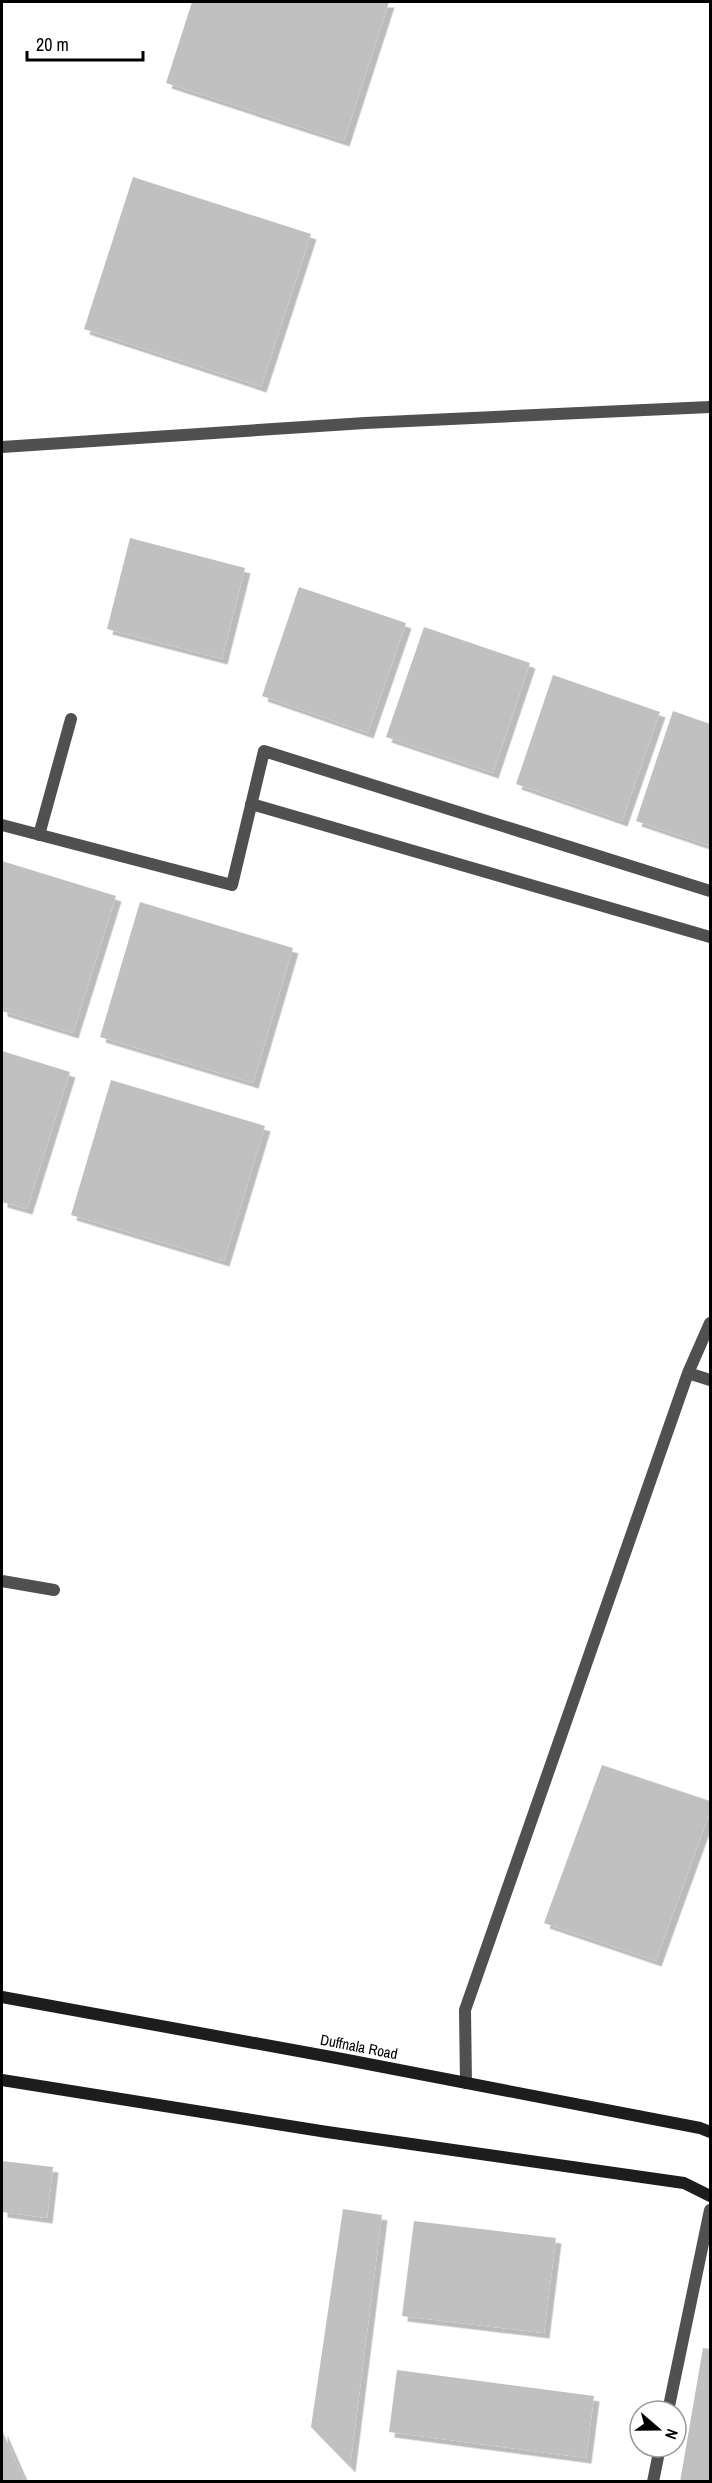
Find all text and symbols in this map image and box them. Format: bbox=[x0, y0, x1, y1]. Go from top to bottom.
scale bar bbox=[27, 24, 142, 62]
text: 20 m bbox=[36, 32, 69, 57]
street label: Duffnala Road bbox=[319, 2029, 400, 2064]
north arrow bbox=[628, 2399, 688, 2459]
text: N bbox=[660, 2426, 684, 2442]

